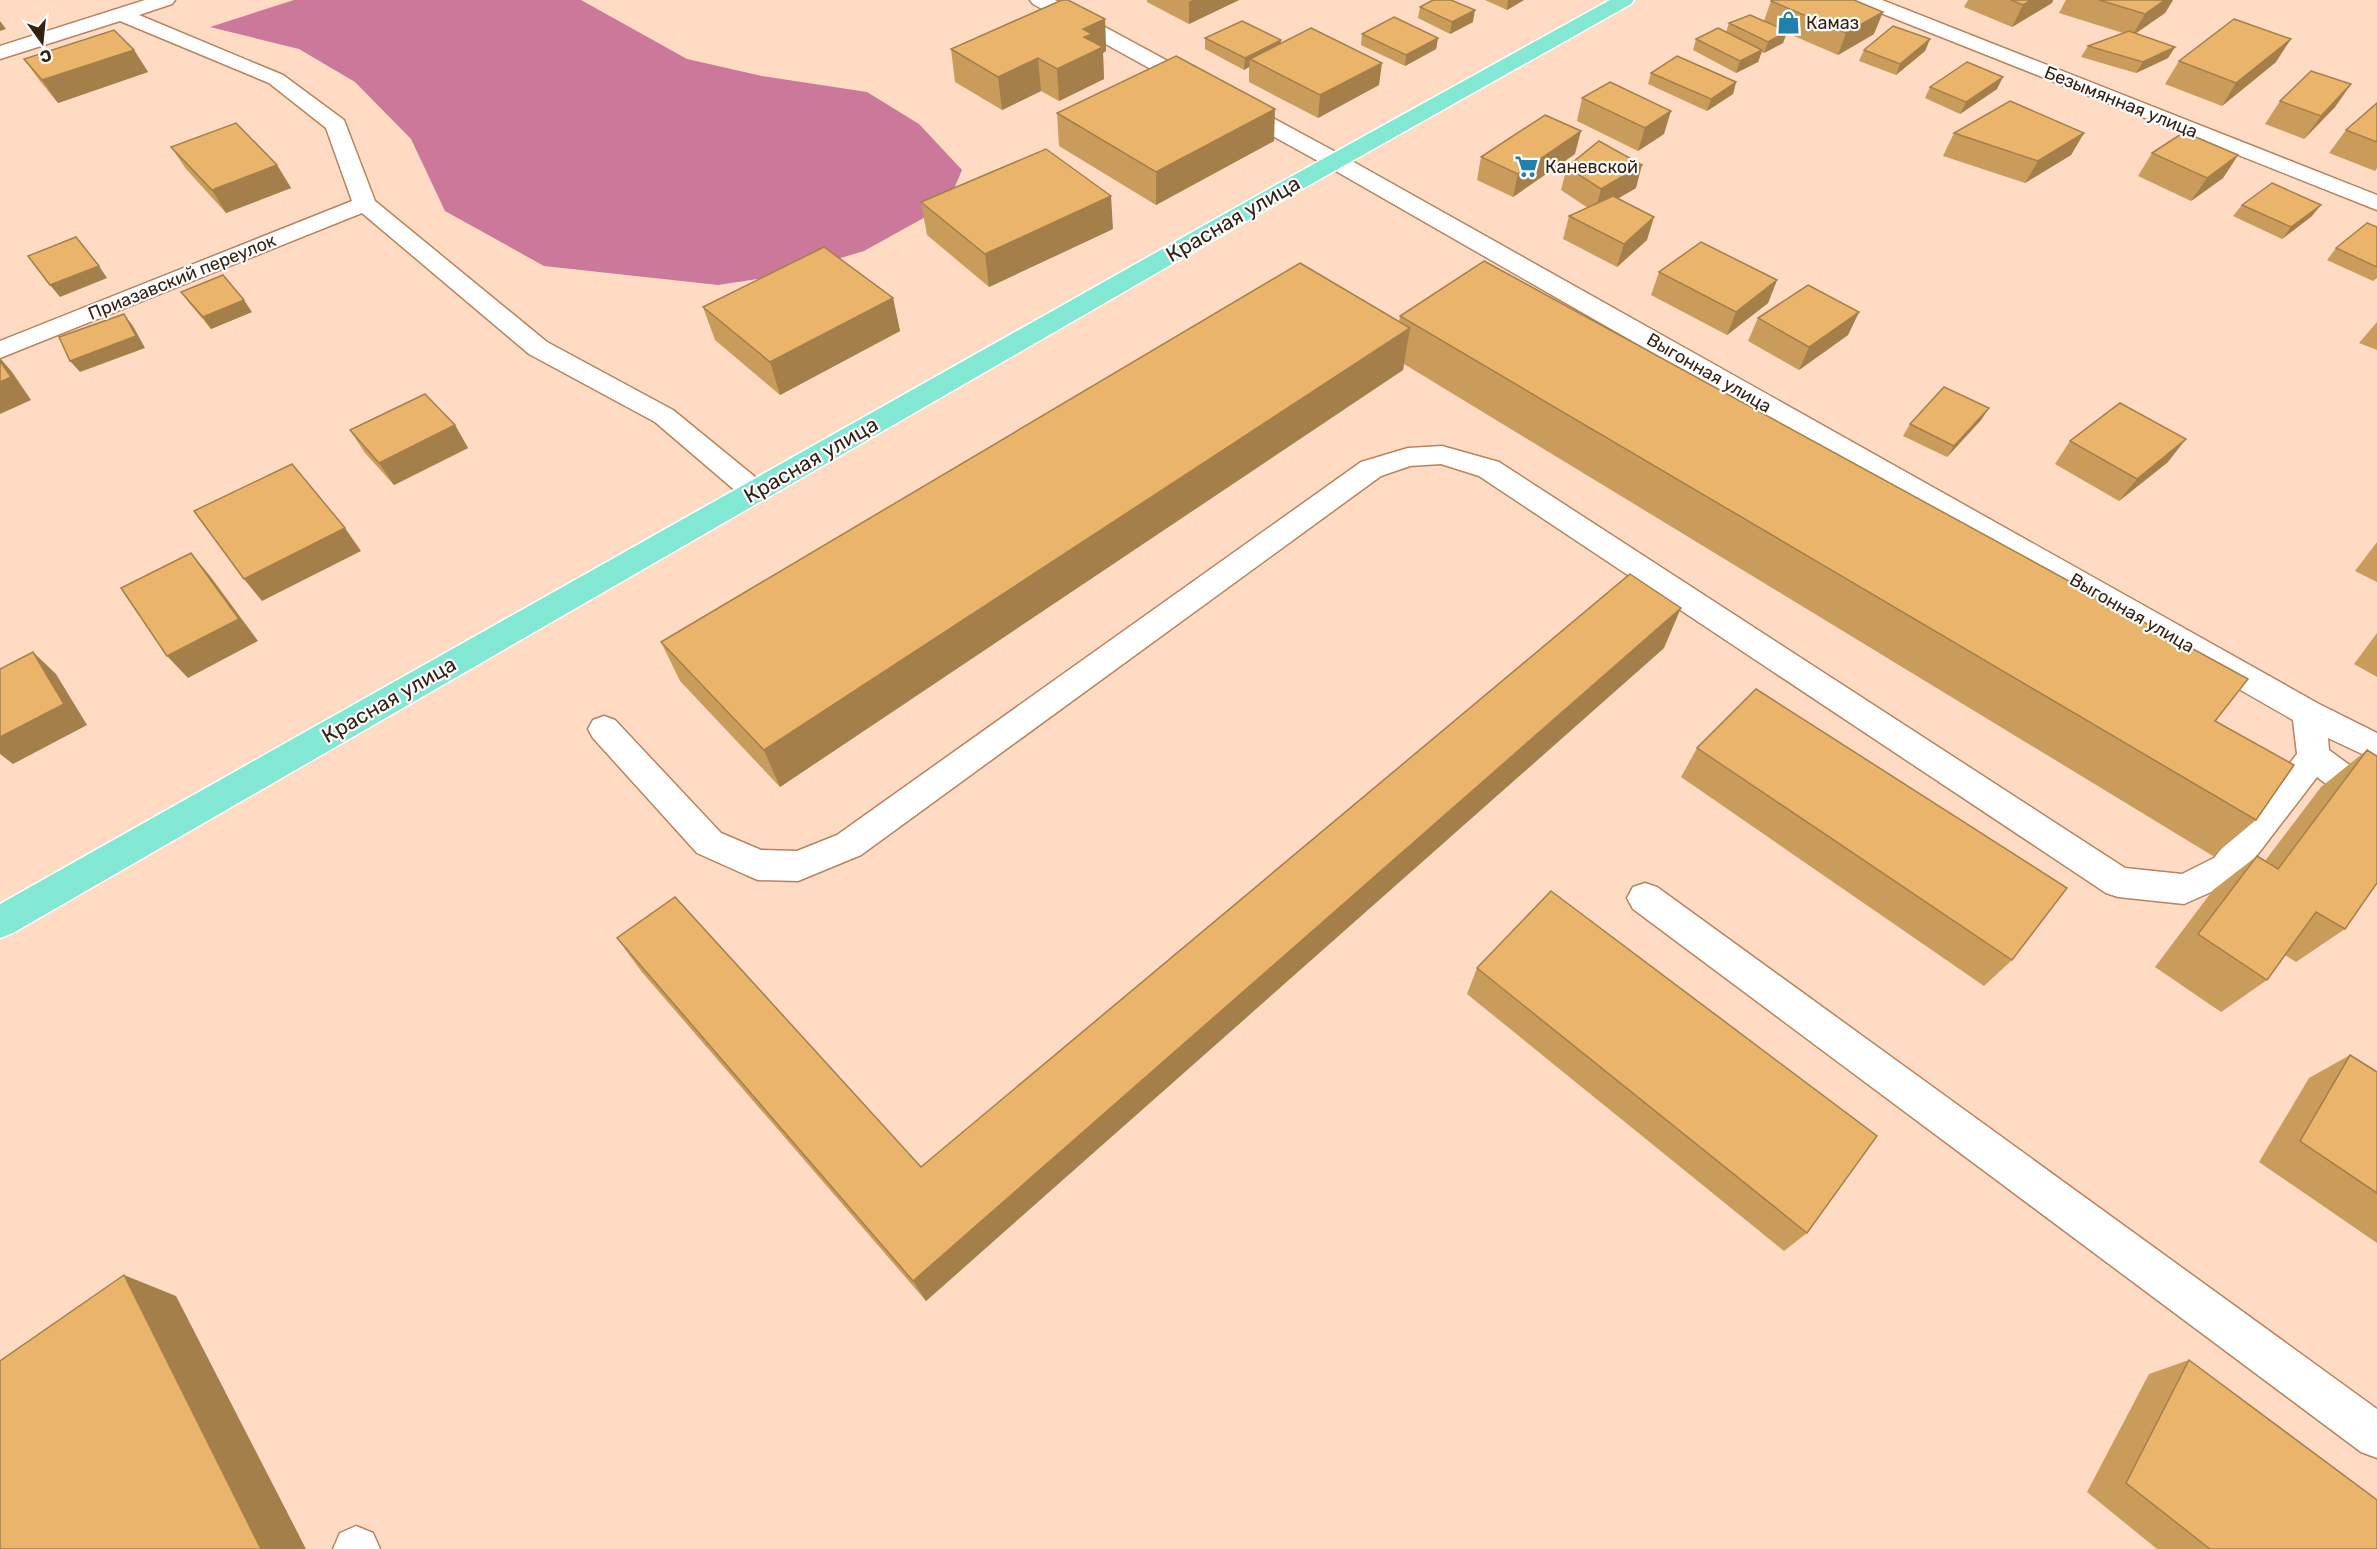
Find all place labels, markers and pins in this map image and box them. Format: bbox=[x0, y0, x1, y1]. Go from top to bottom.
shop icon: Камаз bbox=[1775, 10, 1801, 36]
place label: Камаз bbox=[1806, 12, 1859, 34]
supermarket icon: Каневской bbox=[1514, 154, 1540, 180]
place label: Каневской bbox=[1545, 156, 1638, 178]

